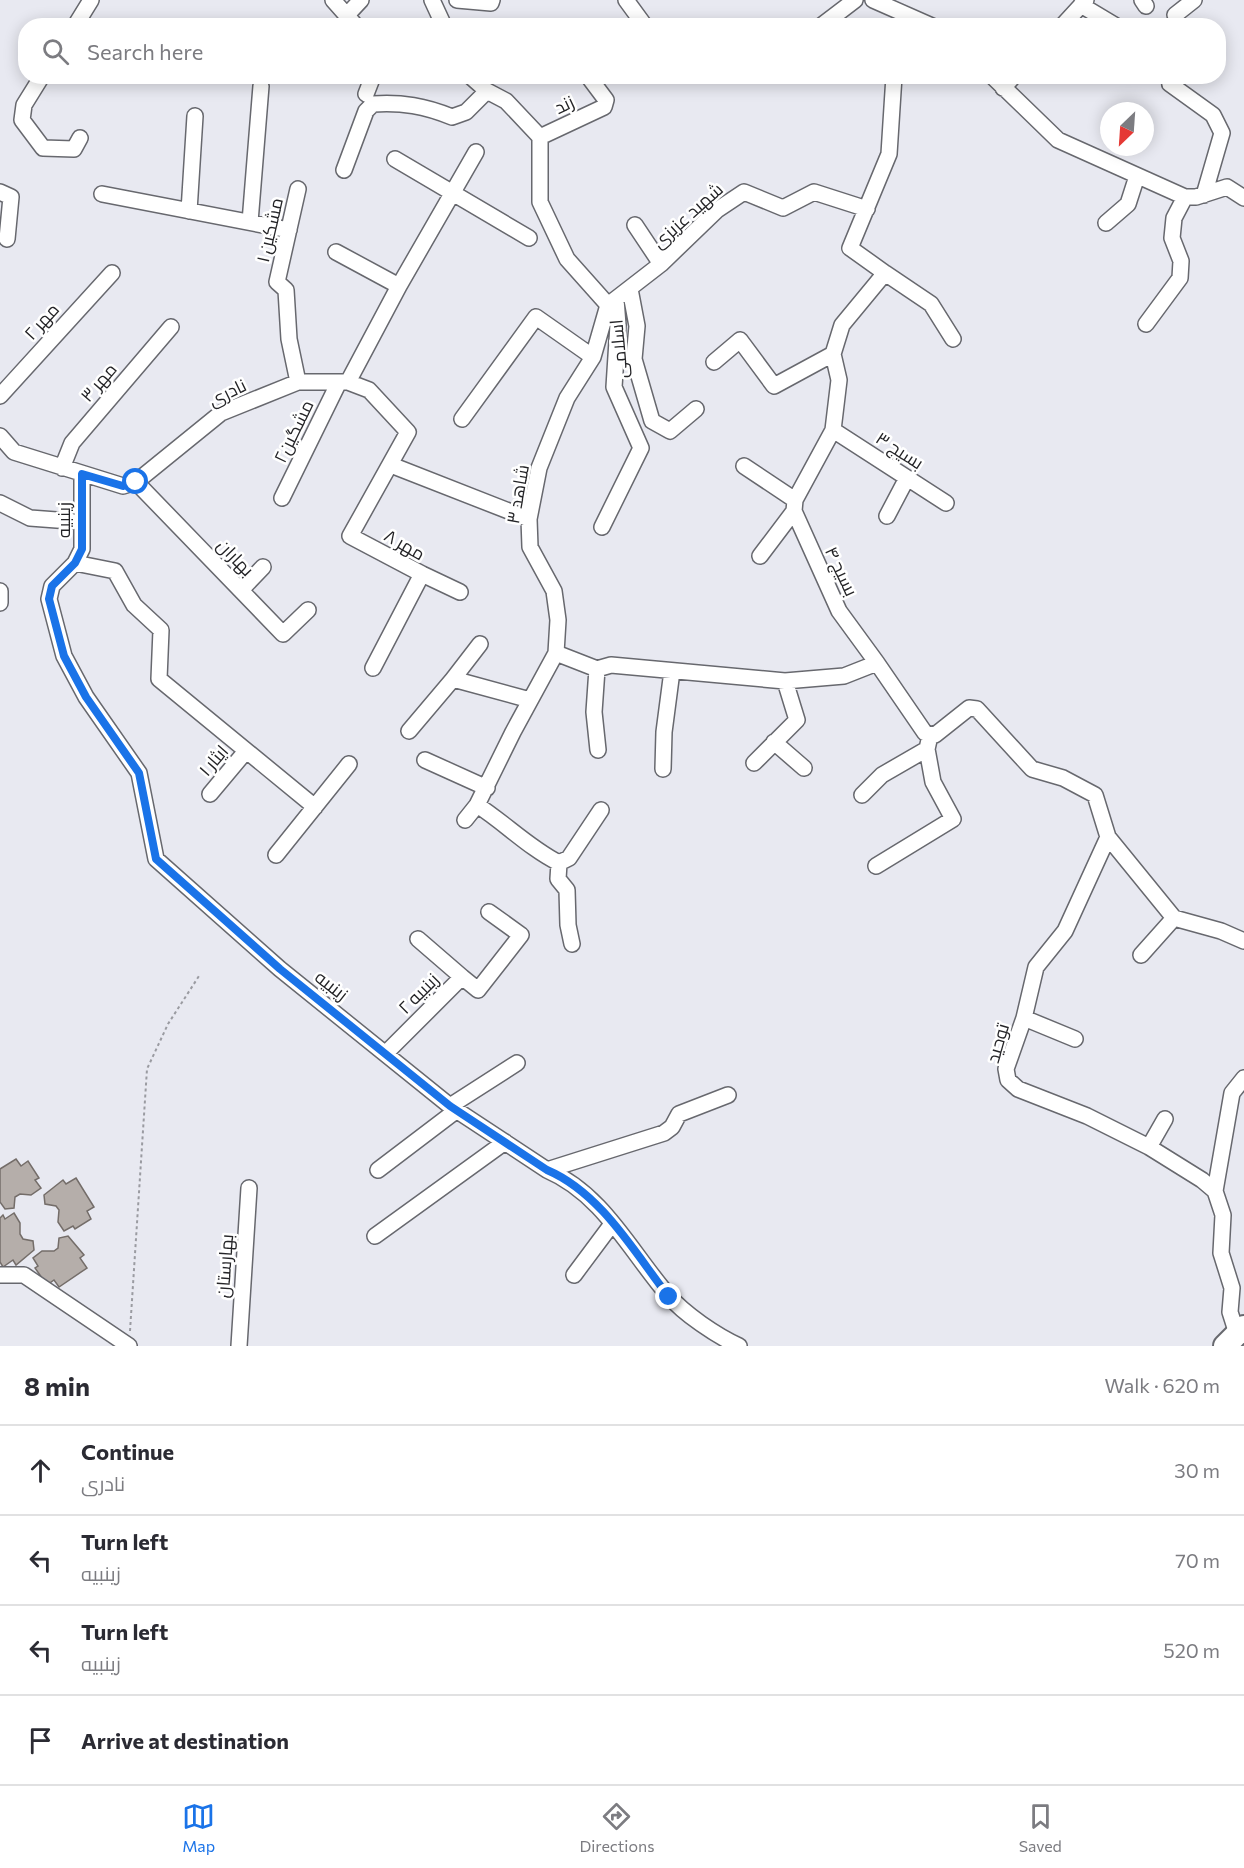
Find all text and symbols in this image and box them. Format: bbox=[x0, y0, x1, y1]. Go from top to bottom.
search box bbox=[18, 18, 1226, 84]
icon: search bbox=[39, 35, 72, 68]
text: Search here bbox=[87, 38, 203, 65]
street label: زند bbox=[551, 90, 578, 119]
north arrow bbox=[1100, 102, 1154, 156]
street label: شهید عزیزی bbox=[647, 178, 728, 253]
street label: مشکین ۱ bbox=[251, 195, 288, 265]
street label: مهر ۲ bbox=[19, 298, 64, 345]
street label: اسلامی bbox=[604, 318, 633, 379]
street label: مهر ۳ bbox=[75, 358, 122, 407]
street label: نادری bbox=[204, 373, 250, 411]
street label: مشگین۲ bbox=[268, 396, 319, 466]
street label: بسیج ۳ bbox=[871, 426, 928, 475]
street label: شاهد ۳ bbox=[501, 463, 533, 525]
route start bbox=[122, 468, 148, 494]
street label: زینبیه bbox=[52, 502, 75, 538]
street label: مهر ۸ bbox=[380, 524, 429, 565]
street label: بهاران bbox=[212, 534, 259, 581]
street label: بسیج ۴ bbox=[819, 543, 863, 600]
street label: ایثار ۱ bbox=[194, 740, 233, 781]
street label: زینبیه bbox=[310, 965, 353, 1005]
street label: زینبیه ۲ bbox=[393, 968, 444, 1019]
street label: توحید bbox=[981, 1020, 1014, 1066]
street label: بهارستان bbox=[211, 1233, 238, 1299]
route end bbox=[655, 1283, 681, 1309]
text: 8 min bbox=[24, 1370, 90, 1401]
text: Walk · 620 m bbox=[1104, 1373, 1220, 1397]
text: Continue bbox=[81, 1438, 174, 1465]
icon: ahead bbox=[24, 1454, 57, 1487]
text: 30 m bbox=[1174, 1458, 1220, 1482]
text: نادری bbox=[81, 1471, 125, 1495]
text: Turn left bbox=[81, 1528, 168, 1555]
icon: left bbox=[24, 1544, 57, 1577]
text: 70 m bbox=[1175, 1548, 1220, 1572]
text: زینبیه bbox=[81, 1561, 121, 1585]
text: Turn left bbox=[81, 1618, 168, 1645]
icon: left bbox=[24, 1634, 57, 1667]
text: 520 m bbox=[1163, 1638, 1220, 1662]
text: زینبیه bbox=[81, 1651, 121, 1675]
icon: arrive bbox=[24, 1724, 57, 1757]
text: Arrive at destination bbox=[81, 1727, 289, 1754]
tab: Map bbox=[182, 1800, 215, 1855]
tab: Directions bbox=[579, 1800, 654, 1855]
tab: Saved bbox=[1019, 1800, 1062, 1855]

